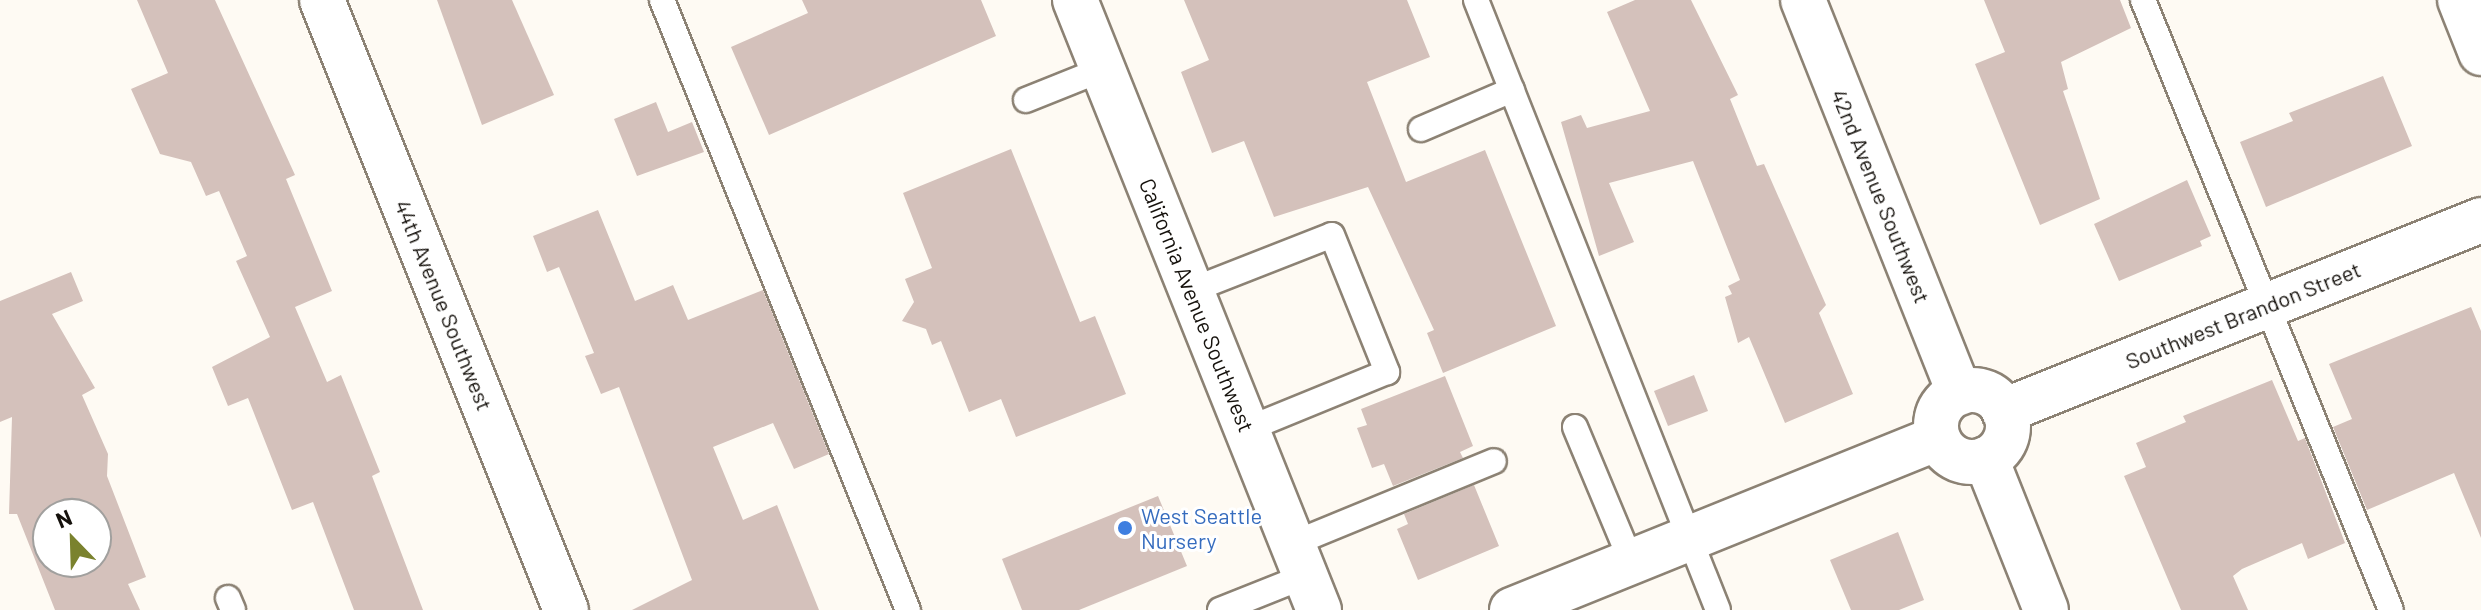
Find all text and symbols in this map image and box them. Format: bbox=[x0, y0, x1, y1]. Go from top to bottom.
street label: 42nd Avenue Southwest bbox=[1826, 85, 1936, 307]
street label: California Avenue Southwest bbox=[1134, 174, 1260, 436]
street label: 44th Avenue Southwest bbox=[390, 196, 498, 414]
street label: Southwest Brandon Street bbox=[2122, 256, 2364, 374]
north arrow bbox=[32, 498, 112, 578]
place label: West Seattle Nursery bbox=[1141, 502, 1262, 554]
text: N bbox=[52, 503, 75, 533]
marker: West Seattle Nursery bbox=[1116, 519, 1134, 537]

